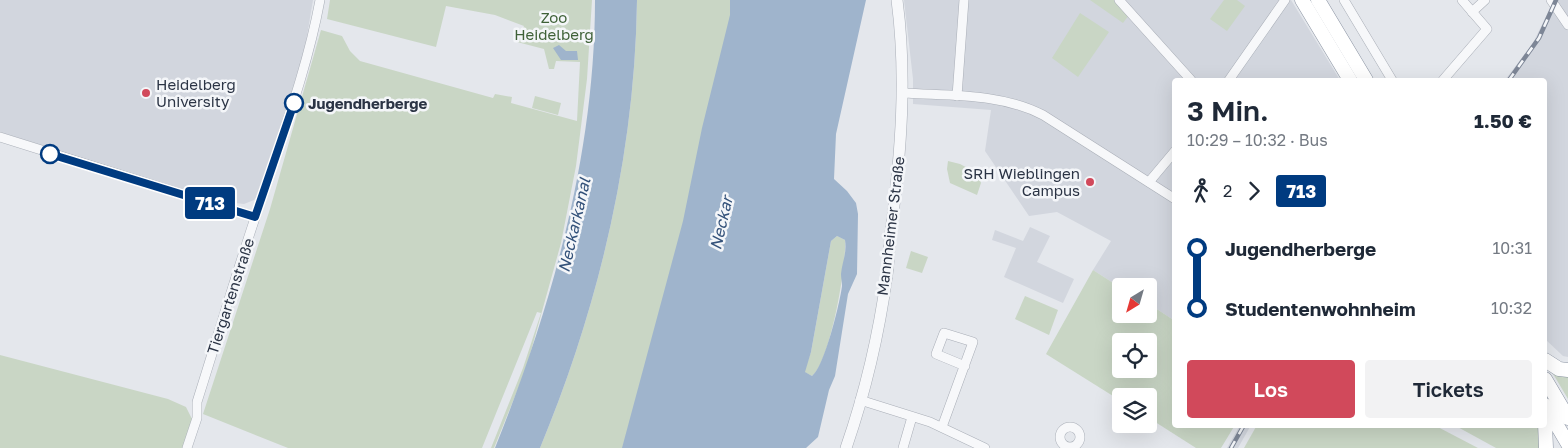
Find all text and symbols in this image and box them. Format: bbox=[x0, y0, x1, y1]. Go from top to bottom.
park label: Zoo Heidelberg bbox=[514, 8, 594, 43]
place label: Heidelberg University bbox=[156, 75, 236, 110]
marker: Heidelberg University bbox=[140, 87, 152, 99]
marker: Jugendherberge bbox=[284, 93, 304, 113]
place label: Jugendherberge bbox=[308, 94, 428, 112]
text: 3 Min. bbox=[1187, 94, 1269, 127]
text: 1.50 € bbox=[1474, 109, 1532, 132]
text: 10:29 – 10:32 · Bus bbox=[1187, 130, 1328, 150]
unlabelled marker bbox=[40, 144, 60, 164]
street label: Mannheimer Straße bbox=[873, 155, 908, 297]
place label: SRH Wieblingen Campus bbox=[964, 164, 1080, 199]
water label: Neckarkanal bbox=[553, 175, 595, 274]
marker: SRH Wieblingen Campus bbox=[1084, 176, 1096, 188]
icon: walk bbox=[1187, 177, 1215, 205]
icon: forward bbox=[1240, 177, 1268, 205]
text: 713 bbox=[1286, 180, 1316, 202]
text: 2 bbox=[1223, 181, 1232, 201]
line badge: 713 bbox=[181, 187, 239, 219]
text: 713 bbox=[195, 192, 225, 214]
water label: Neckar bbox=[705, 192, 737, 252]
street label: Tiergartenstraße bbox=[203, 235, 257, 356]
text: Jugendherberge bbox=[1225, 237, 1376, 260]
text: 10:31 bbox=[1492, 238, 1532, 258]
north arrow bbox=[1112, 278, 1158, 322]
map controls bbox=[1112, 278, 1157, 433]
text: Studentenwohnheim bbox=[1225, 297, 1416, 320]
text: 10:32 bbox=[1491, 298, 1532, 318]
button: locate bbox=[1112, 333, 1157, 378]
button: Los bbox=[1187, 360, 1355, 418]
button: Tickets bbox=[1365, 360, 1532, 418]
button: layers bbox=[1112, 388, 1157, 433]

